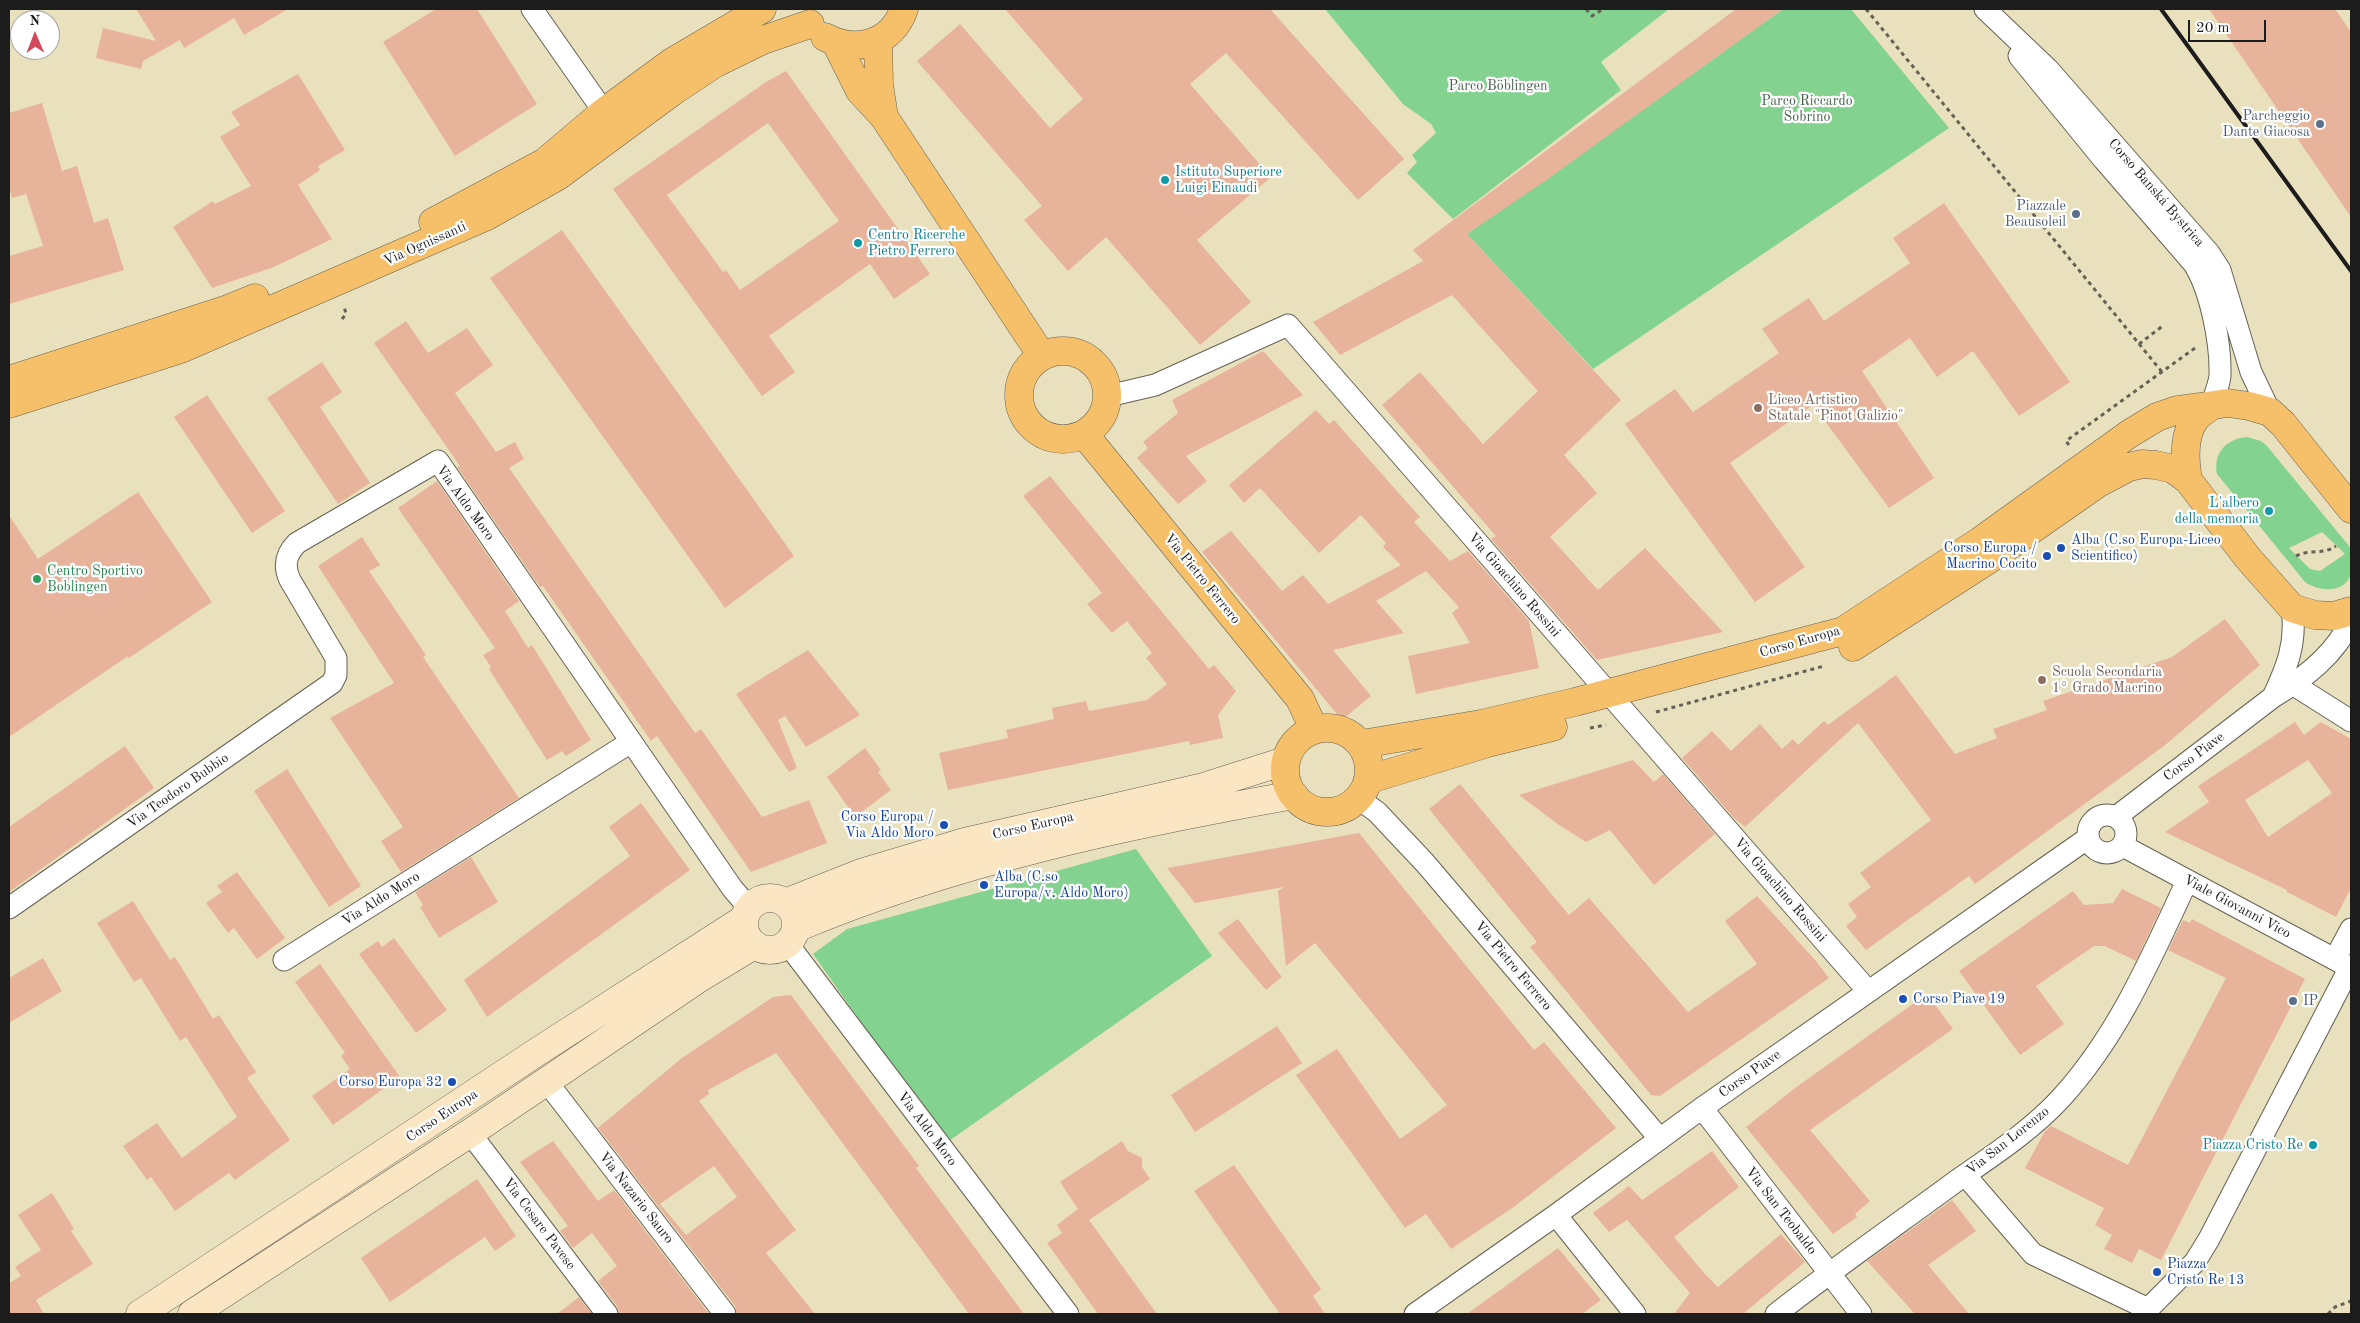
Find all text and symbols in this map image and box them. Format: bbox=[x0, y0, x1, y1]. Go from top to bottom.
north arrow bbox=[10, 10, 60, 60]
scale bar bbox=[2190, 10, 2268, 42]
text: N bbox=[29, 14, 40, 28]
text: 20 m bbox=[2196, 21, 2230, 36]
park label: Parco Böblingen bbox=[1449, 78, 1547, 94]
park label: Parco Riccardo Sobrino bbox=[1761, 93, 1853, 125]
place label: Parcheggio Dante Giacosa bbox=[2223, 108, 2310, 140]
marker: Parcheggio Dante Giacosa bbox=[2314, 118, 2326, 130]
street label: Corso Banská Bystrica bbox=[2104, 135, 2208, 251]
place label: Istituto Superiore Luigi Einaudi bbox=[1175, 164, 1282, 196]
marker: Istituto Superiore Luigi Einaudi bbox=[1159, 174, 1171, 186]
place label: Piazzale Beausoleil bbox=[2005, 198, 2066, 230]
marker: Piazzale Beausoleil bbox=[2070, 208, 2082, 220]
street label: Via Ognissanti bbox=[381, 218, 469, 270]
place label: Centro Ricerche Pietro Ferrero bbox=[868, 227, 965, 260]
marker: Centro Ricerche Pietro Ferrero bbox=[852, 237, 864, 249]
place label: Liceo Artistico Statale "Pinot Galizio" bbox=[1768, 392, 1904, 424]
marker: Liceo Artistico Statale "Pinot Galizio" bbox=[1752, 402, 1764, 414]
street label: Via Aldo Moro bbox=[432, 462, 498, 544]
place label: L'albero della memoria bbox=[2175, 495, 2259, 528]
marker: L'albero della memoria bbox=[2263, 505, 2275, 517]
street label: Via Gioachino Rossini bbox=[1464, 529, 1564, 641]
street label: Via Pietro Ferrero bbox=[1160, 530, 1244, 628]
place label: Alba (C.so Europa-Liceo Scientifico) bbox=[2071, 532, 2221, 564]
place label: Corso Europa / Macrino Cocito bbox=[1944, 540, 2037, 572]
marker: Alba (C.so Europa-Liceo Scientifico) bbox=[2055, 542, 2067, 554]
marker: Corso Europa / Macrino Cocito bbox=[2041, 550, 2053, 562]
place label: Centro Sportivo Boblingen bbox=[47, 563, 143, 596]
marker: Centro Sportivo Boblingen bbox=[31, 573, 43, 585]
street label: Corso Europa bbox=[1758, 622, 1842, 662]
place label: Scuola Secondaria 1° Grado Macrino bbox=[2052, 664, 2162, 696]
marker: Scuola Secondaria 1° Grado Macrino bbox=[2036, 674, 2048, 686]
street label: Corso Piave bbox=[2160, 729, 2228, 785]
street label: Via Teodoro Bubbio bbox=[124, 750, 232, 832]
street label: Corso Europa bbox=[991, 808, 1075, 844]
place label: Corso Europa / Via Aldo Moro bbox=[841, 809, 934, 842]
marker: Corso Europa / Via Aldo Moro bbox=[938, 819, 950, 831]
street label: Via Gioachino Rossini bbox=[1730, 834, 1830, 946]
street label: Via Aldo Moro bbox=[339, 868, 423, 930]
place label: Alba (C.so Europa/v. Aldo Moro) bbox=[994, 869, 1129, 902]
street label: Viale Giovanni Vico bbox=[2181, 872, 2293, 942]
marker: Alba (C.so Europa/v. Aldo Moro) bbox=[978, 879, 990, 891]
street label: Via Pietro Ferrero bbox=[1471, 918, 1555, 1014]
place label: Corso Piave 19 bbox=[1913, 991, 2005, 1007]
marker: Corso Piave 19 bbox=[1897, 993, 1909, 1005]
place label: IP bbox=[2303, 993, 2318, 1009]
marker: IP bbox=[2287, 995, 2299, 1007]
street label: Corso Piave bbox=[1716, 1046, 1784, 1102]
place label: Corso Europa 32 bbox=[339, 1074, 442, 1090]
marker: Corso Europa 32 bbox=[446, 1076, 458, 1088]
street label: Corso Europa bbox=[403, 1086, 481, 1146]
street label: Via Aldo Moro bbox=[894, 1088, 960, 1170]
street label: Via San Lorenzo bbox=[1963, 1103, 2053, 1179]
place label: Piazza Cristo Re bbox=[2202, 1137, 2303, 1153]
marker: Piazza Cristo Re bbox=[2307, 1139, 2319, 1151]
street label: Via Nazario Sauro bbox=[595, 1149, 677, 1247]
street label: Via San Teobaldo bbox=[1742, 1164, 1820, 1258]
street label: Via Cesare Pavese bbox=[499, 1175, 579, 1273]
place label: Piazza Cristo Re 13 bbox=[2167, 1256, 2244, 1288]
marker: Piazza Cristo Re 13 bbox=[2151, 1266, 2163, 1278]

